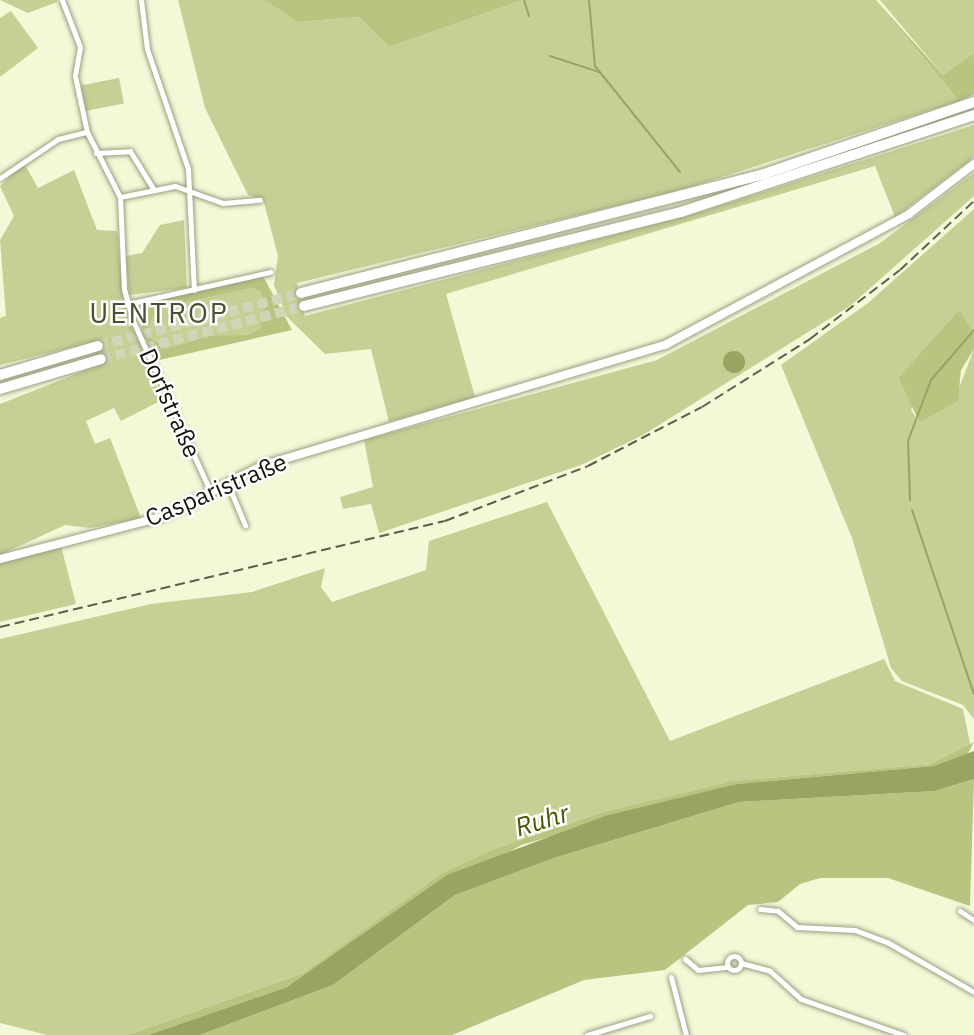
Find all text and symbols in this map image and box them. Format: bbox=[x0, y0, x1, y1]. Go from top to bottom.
district label: UENTROP bbox=[90, 296, 228, 330]
street label: Dorfstraße bbox=[133, 344, 207, 462]
street label: Casparistraße bbox=[141, 447, 291, 533]
water label: Ruhr bbox=[511, 797, 573, 843]

